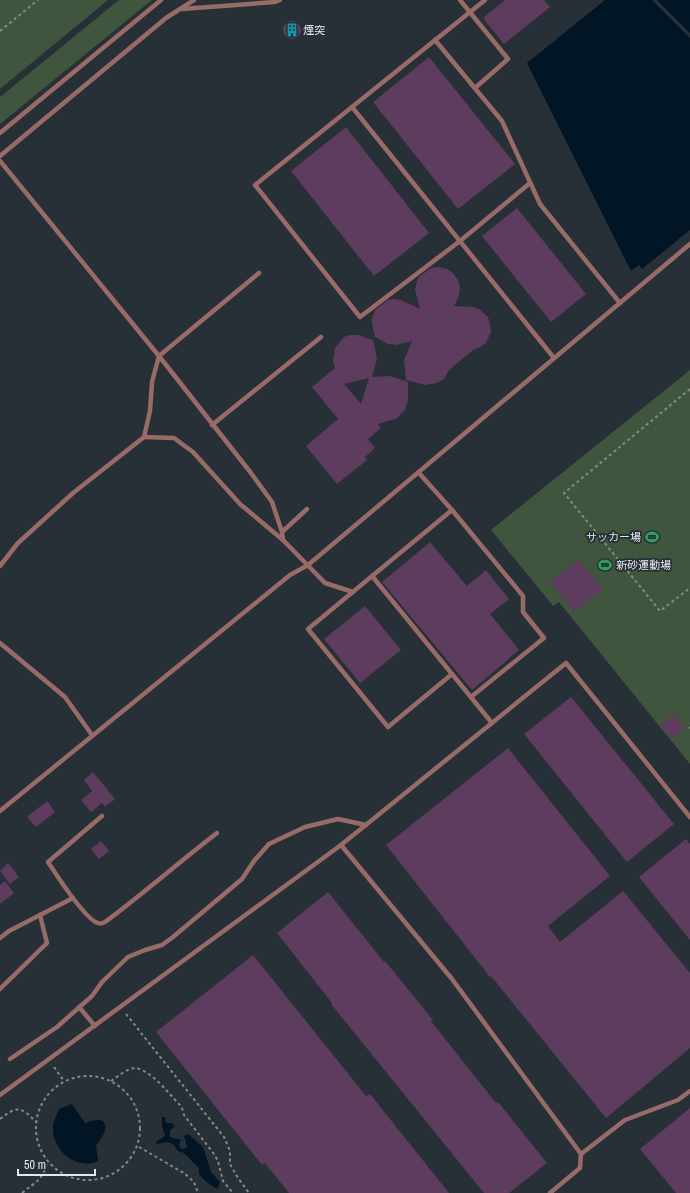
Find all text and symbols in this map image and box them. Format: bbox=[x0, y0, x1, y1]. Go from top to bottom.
building icon: 煙突 bbox=[284, 22, 300, 38]
place label: 煙突 bbox=[303, 23, 325, 37]
sports icon: サッカー場 bbox=[644, 529, 660, 545]
place label: サッカー場 bbox=[586, 530, 641, 544]
sports icon: 新砂運動場 bbox=[597, 557, 613, 573]
place label: 新砂運動場 bbox=[616, 558, 671, 572]
scale bar bbox=[18, 1151, 95, 1177]
text: 50 m bbox=[24, 1157, 46, 1173]

